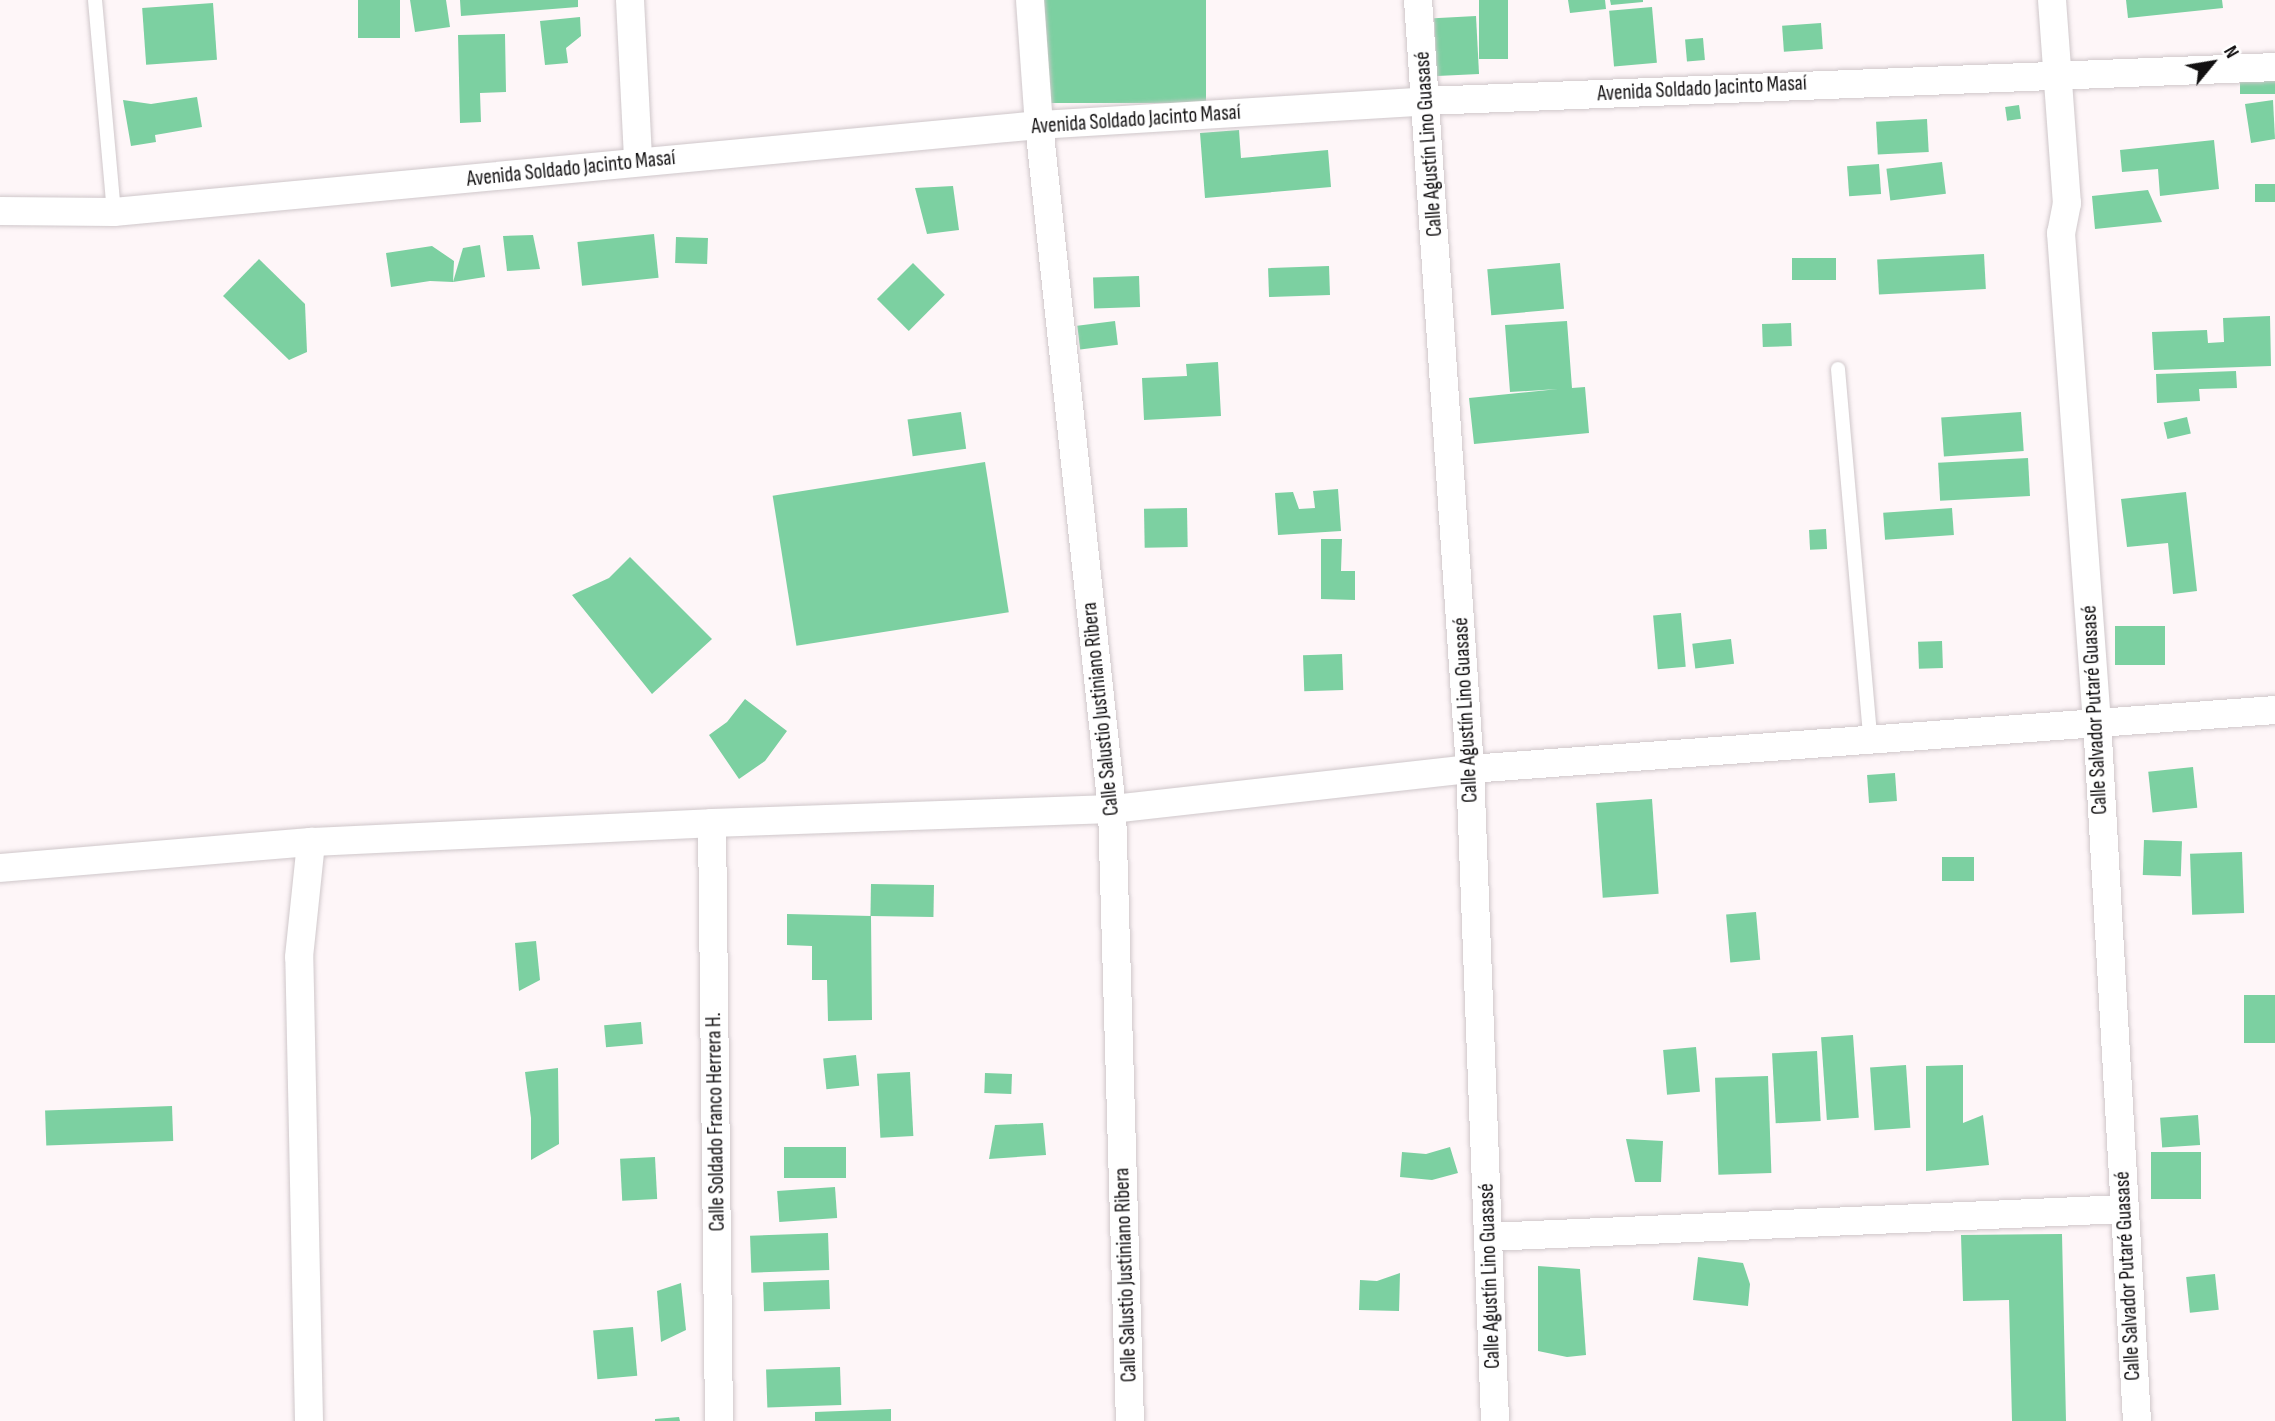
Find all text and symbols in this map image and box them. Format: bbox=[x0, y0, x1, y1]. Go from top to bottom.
north arrow bbox=[2177, 28, 2247, 98]
text: N bbox=[2218, 42, 2243, 62]
street label: Calle Agustín Lino Guasasé bbox=[1410, 50, 1448, 238]
street label: Avenida Soldado Jacinto Masaí bbox=[1597, 71, 1807, 107]
street label: Avenida Soldado Jacinto Masaí bbox=[1031, 100, 1241, 140]
street label: Avenida Soldado Jacinto Masaí bbox=[465, 146, 677, 192]
street label: Calle Salustio Justiniano Ribera bbox=[1077, 601, 1125, 817]
street label: Calle Salvador Putaré Guasasé bbox=[2077, 605, 2113, 815]
street label: Calle Agustín Lino Guasasé bbox=[1449, 617, 1483, 803]
street label: Calle Soldado Franco Herrera H. bbox=[701, 1012, 731, 1232]
street label: Calle Salustio Justiniano Ribera bbox=[1110, 1167, 1142, 1383]
street label: Calle Salvador Putaré Guasasé bbox=[2110, 1171, 2146, 1381]
street label: Calle Agustín Lino Guasasé bbox=[1474, 1183, 1506, 1369]

